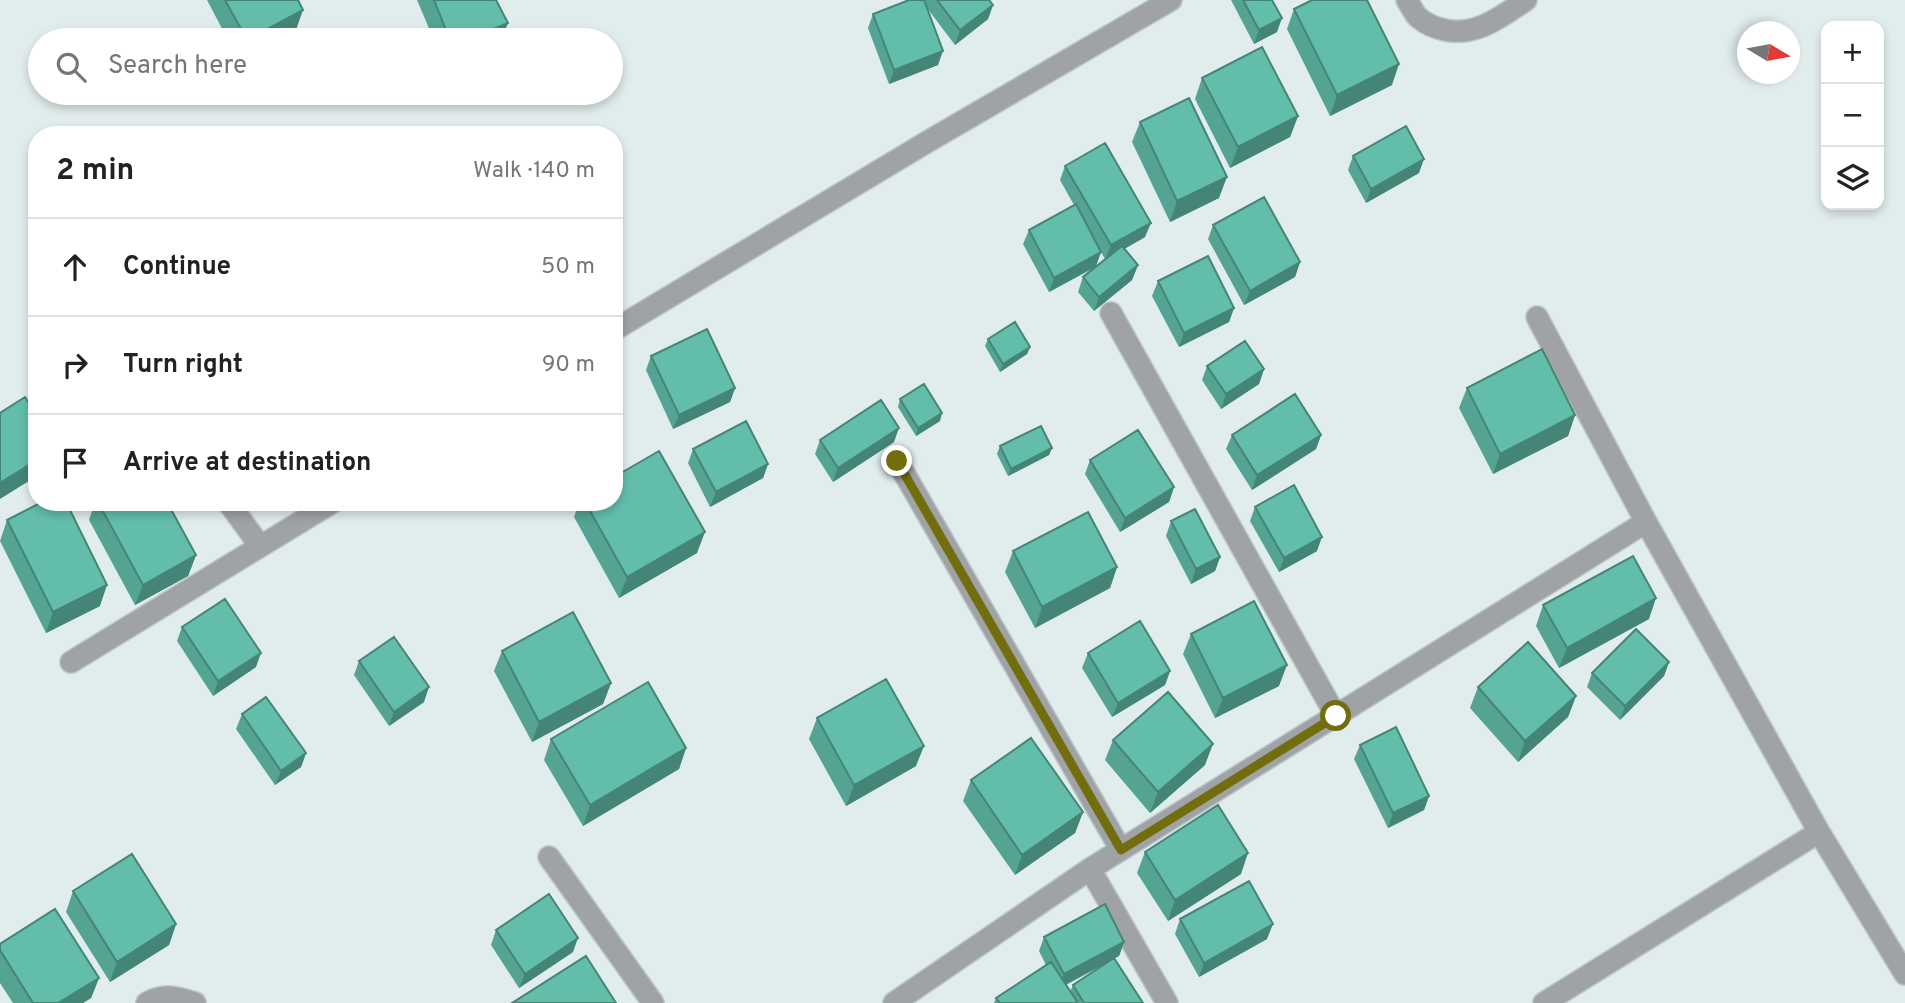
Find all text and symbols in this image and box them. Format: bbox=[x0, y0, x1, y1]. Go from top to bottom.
north arrow bbox=[1737, 21, 1800, 84]
map controls bbox=[1821, 21, 1884, 210]
button: + bbox=[1821, 21, 1884, 84]
search box bbox=[28, 28, 623, 105]
icon: search bbox=[52, 48, 90, 86]
text: Search here bbox=[108, 50, 247, 83]
button: − bbox=[1821, 84, 1884, 147]
button: layers bbox=[1821, 147, 1884, 210]
text: 2 min bbox=[56, 153, 134, 190]
text: Walk · 140 m bbox=[473, 157, 595, 186]
icon: ahead bbox=[56, 248, 94, 286]
text: Continue bbox=[123, 251, 231, 284]
text: 50 m bbox=[541, 253, 595, 282]
icon: right bbox=[56, 346, 94, 384]
text: Turn right bbox=[123, 349, 243, 382]
text: 90 m bbox=[542, 351, 595, 380]
icon: arrive bbox=[56, 444, 94, 482]
route end bbox=[881, 445, 912, 476]
text: Arrive at destination bbox=[123, 447, 371, 480]
route start bbox=[1320, 700, 1351, 731]

